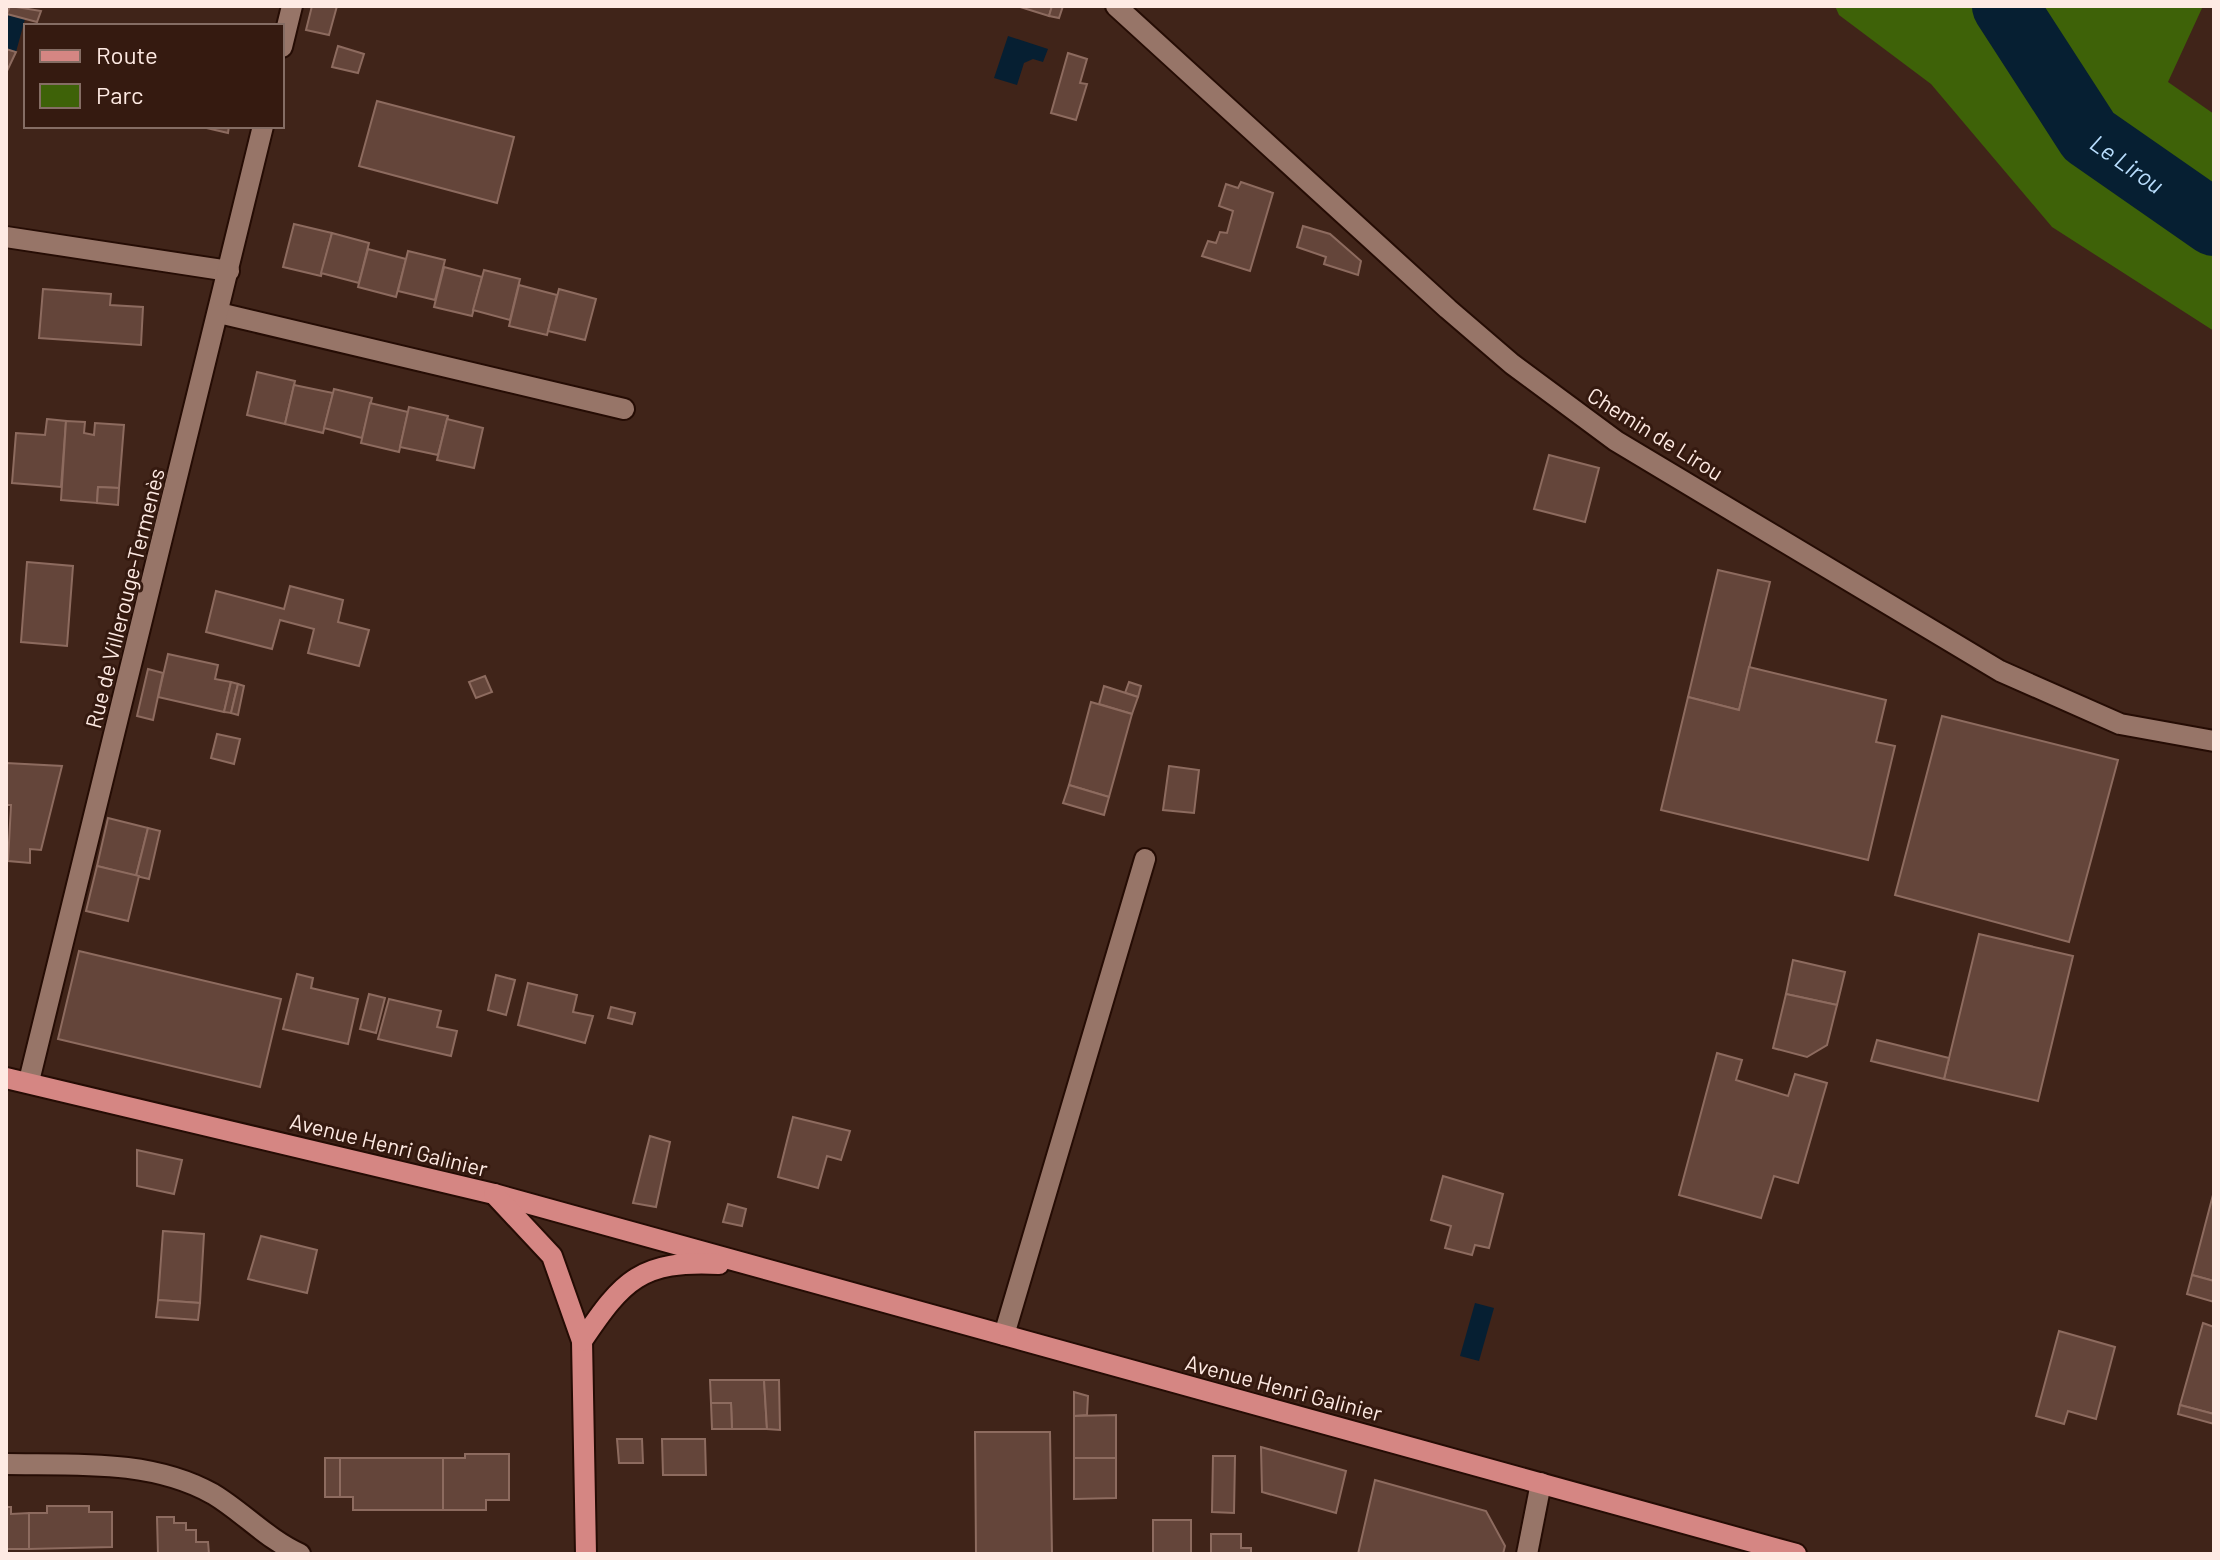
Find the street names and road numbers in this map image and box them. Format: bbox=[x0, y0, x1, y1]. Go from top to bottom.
street label: Chemin de Lirou bbox=[1583, 381, 1729, 485]
street label: Rue de Villerouge-Termenès bbox=[79, 465, 169, 731]
street label: Avenue Henri Galinier bbox=[287, 1107, 491, 1181]
street label: Avenue Henri Galinier bbox=[1183, 1348, 1385, 1426]

